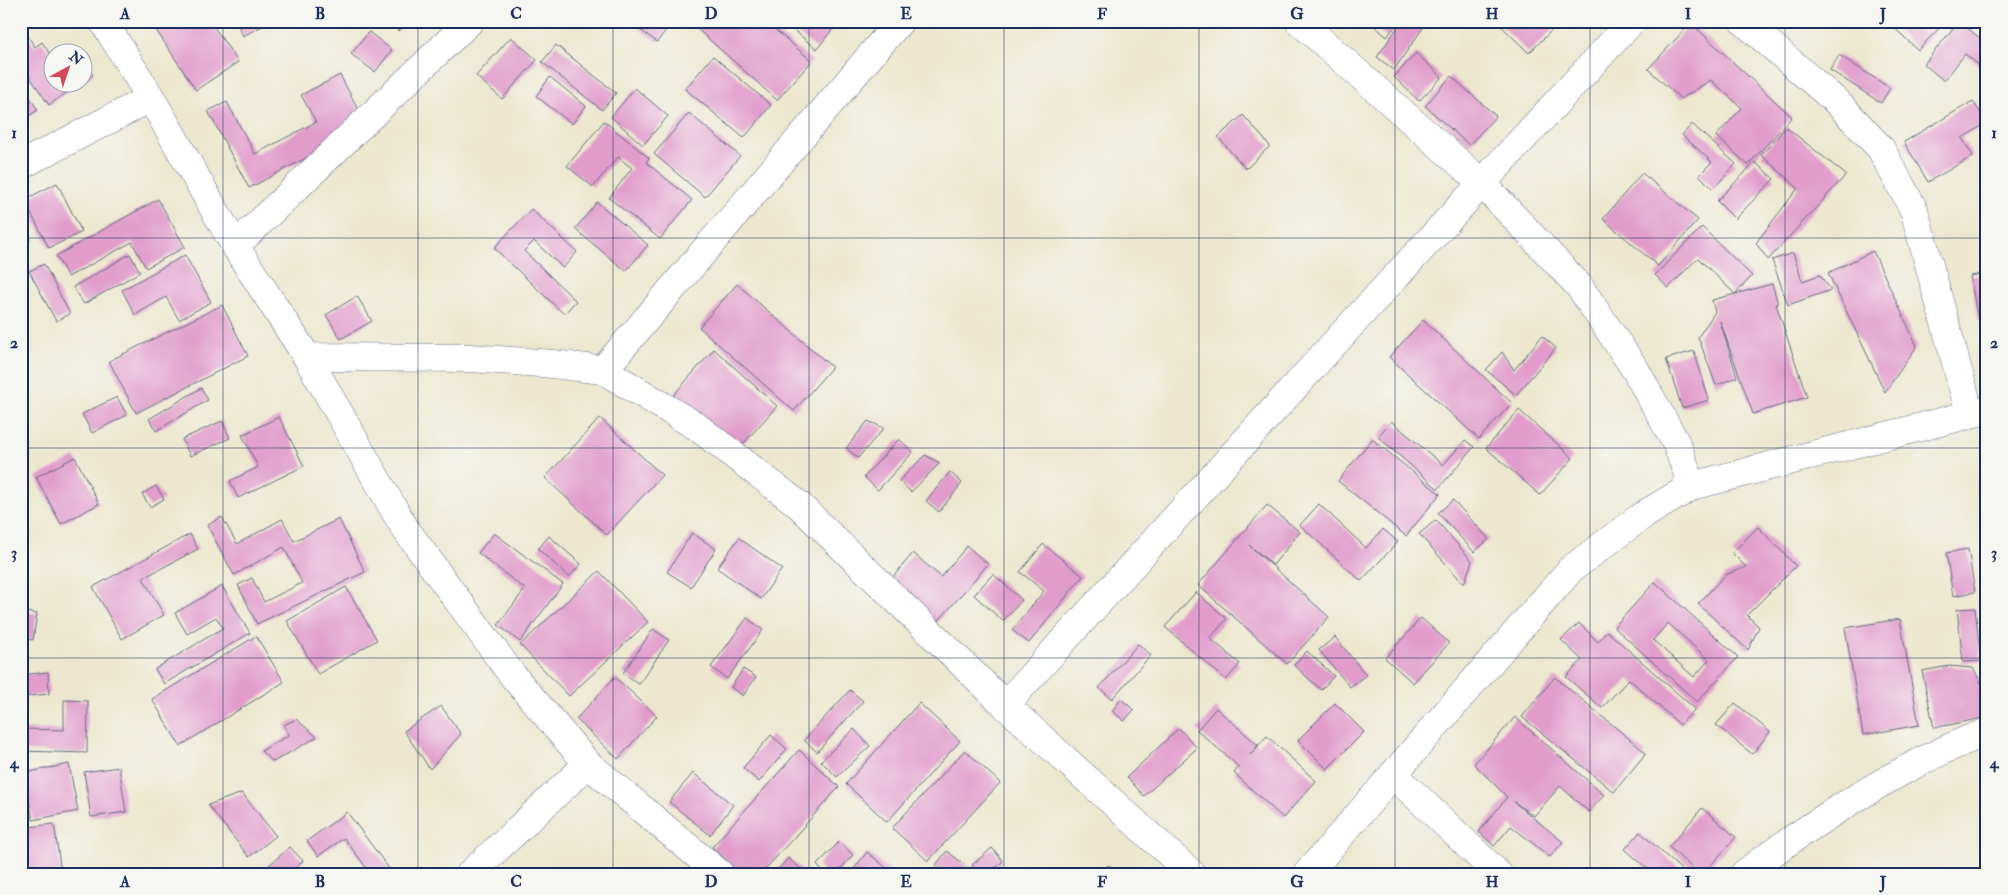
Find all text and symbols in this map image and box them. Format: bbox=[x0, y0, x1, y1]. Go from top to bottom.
text: A bbox=[119, 4, 131, 24]
text: B bbox=[315, 4, 325, 24]
text: C bbox=[510, 4, 522, 24]
text: D bbox=[704, 4, 718, 24]
text: E bbox=[900, 4, 912, 24]
text: F bbox=[1097, 4, 1107, 24]
text: G bbox=[1290, 4, 1304, 24]
text: H bbox=[1485, 4, 1499, 24]
text: I bbox=[1685, 4, 1692, 24]
text: J bbox=[1879, 4, 1887, 25]
north arrow bbox=[42, 42, 92, 92]
text: N bbox=[65, 47, 87, 69]
text: 1 bbox=[11, 123, 17, 143]
text: 1 bbox=[1991, 123, 1997, 143]
text: 2 bbox=[10, 333, 18, 353]
text: 2 bbox=[1990, 333, 1998, 353]
text: 3 bbox=[11, 543, 17, 563]
text: 3 bbox=[1991, 543, 1997, 563]
text: 4 bbox=[9, 753, 20, 773]
text: 4 bbox=[1989, 753, 2000, 773]
text: A bbox=[119, 872, 131, 892]
text: B bbox=[315, 872, 325, 892]
text: C bbox=[510, 872, 522, 892]
text: D bbox=[704, 872, 718, 892]
text: E bbox=[900, 872, 912, 892]
text: F bbox=[1097, 872, 1107, 892]
text: G bbox=[1290, 872, 1304, 892]
text: H bbox=[1485, 872, 1499, 892]
text: I bbox=[1685, 872, 1692, 892]
text: J bbox=[1879, 872, 1887, 893]

